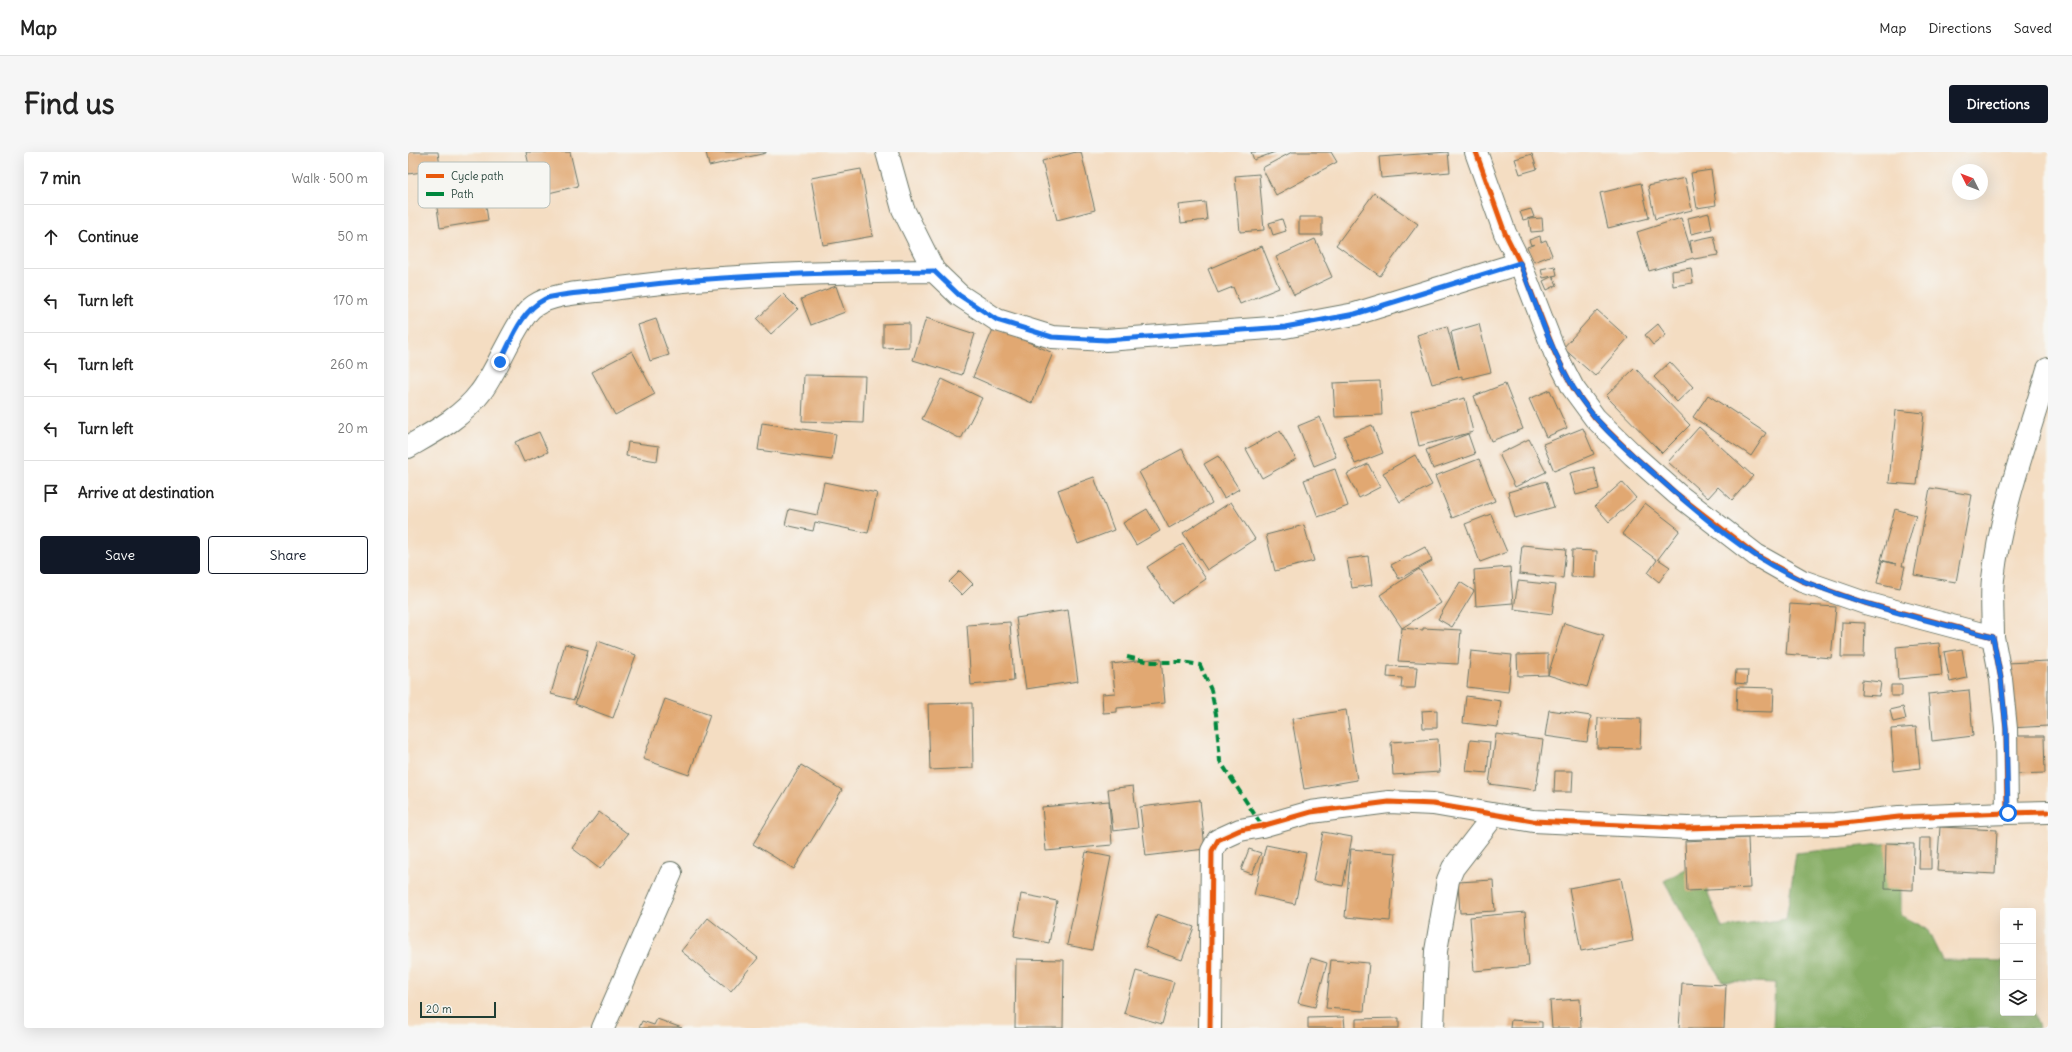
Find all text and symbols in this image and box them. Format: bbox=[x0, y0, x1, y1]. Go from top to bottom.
text: Map bbox=[20, 16, 57, 40]
text: Map bbox=[1879, 19, 1906, 37]
text: Directions bbox=[1928, 19, 1992, 37]
text: Saved bbox=[2014, 19, 2052, 37]
button: Directions bbox=[1949, 85, 2048, 123]
text: Find us bbox=[24, 86, 115, 122]
legend bbox=[418, 162, 550, 208]
north arrow bbox=[1952, 164, 1988, 200]
text: 7 min bbox=[40, 167, 81, 189]
text: Cycle path bbox=[451, 169, 504, 183]
text: Walk · 500 m bbox=[291, 170, 368, 187]
text: Path bbox=[451, 187, 474, 201]
icon: ahead bbox=[40, 226, 62, 248]
text: Continue bbox=[78, 227, 139, 246]
text: 50 m bbox=[337, 228, 368, 245]
icon: left bbox=[40, 290, 62, 312]
text: Turn left bbox=[78, 291, 133, 310]
text: 170 m bbox=[333, 292, 368, 309]
route end bbox=[491, 353, 509, 371]
icon: left bbox=[40, 354, 62, 376]
text: Turn left bbox=[78, 355, 133, 374]
text: 260 m bbox=[330, 356, 368, 373]
icon: left bbox=[40, 418, 62, 440]
text: Turn left bbox=[78, 419, 133, 438]
text: 20 m bbox=[338, 420, 368, 437]
icon: arrive bbox=[40, 482, 62, 504]
text: Arrive at destination bbox=[78, 483, 214, 502]
button: Save bbox=[40, 536, 200, 574]
button: Share bbox=[208, 536, 368, 574]
route start bbox=[1999, 804, 2017, 822]
map controls bbox=[2000, 908, 2036, 1016]
button: + bbox=[2000, 908, 2036, 944]
button: − bbox=[2000, 944, 2036, 980]
button: layers bbox=[2000, 980, 2036, 1016]
scale bar bbox=[420, 1000, 496, 1019]
text: 20 m bbox=[426, 1002, 452, 1016]

